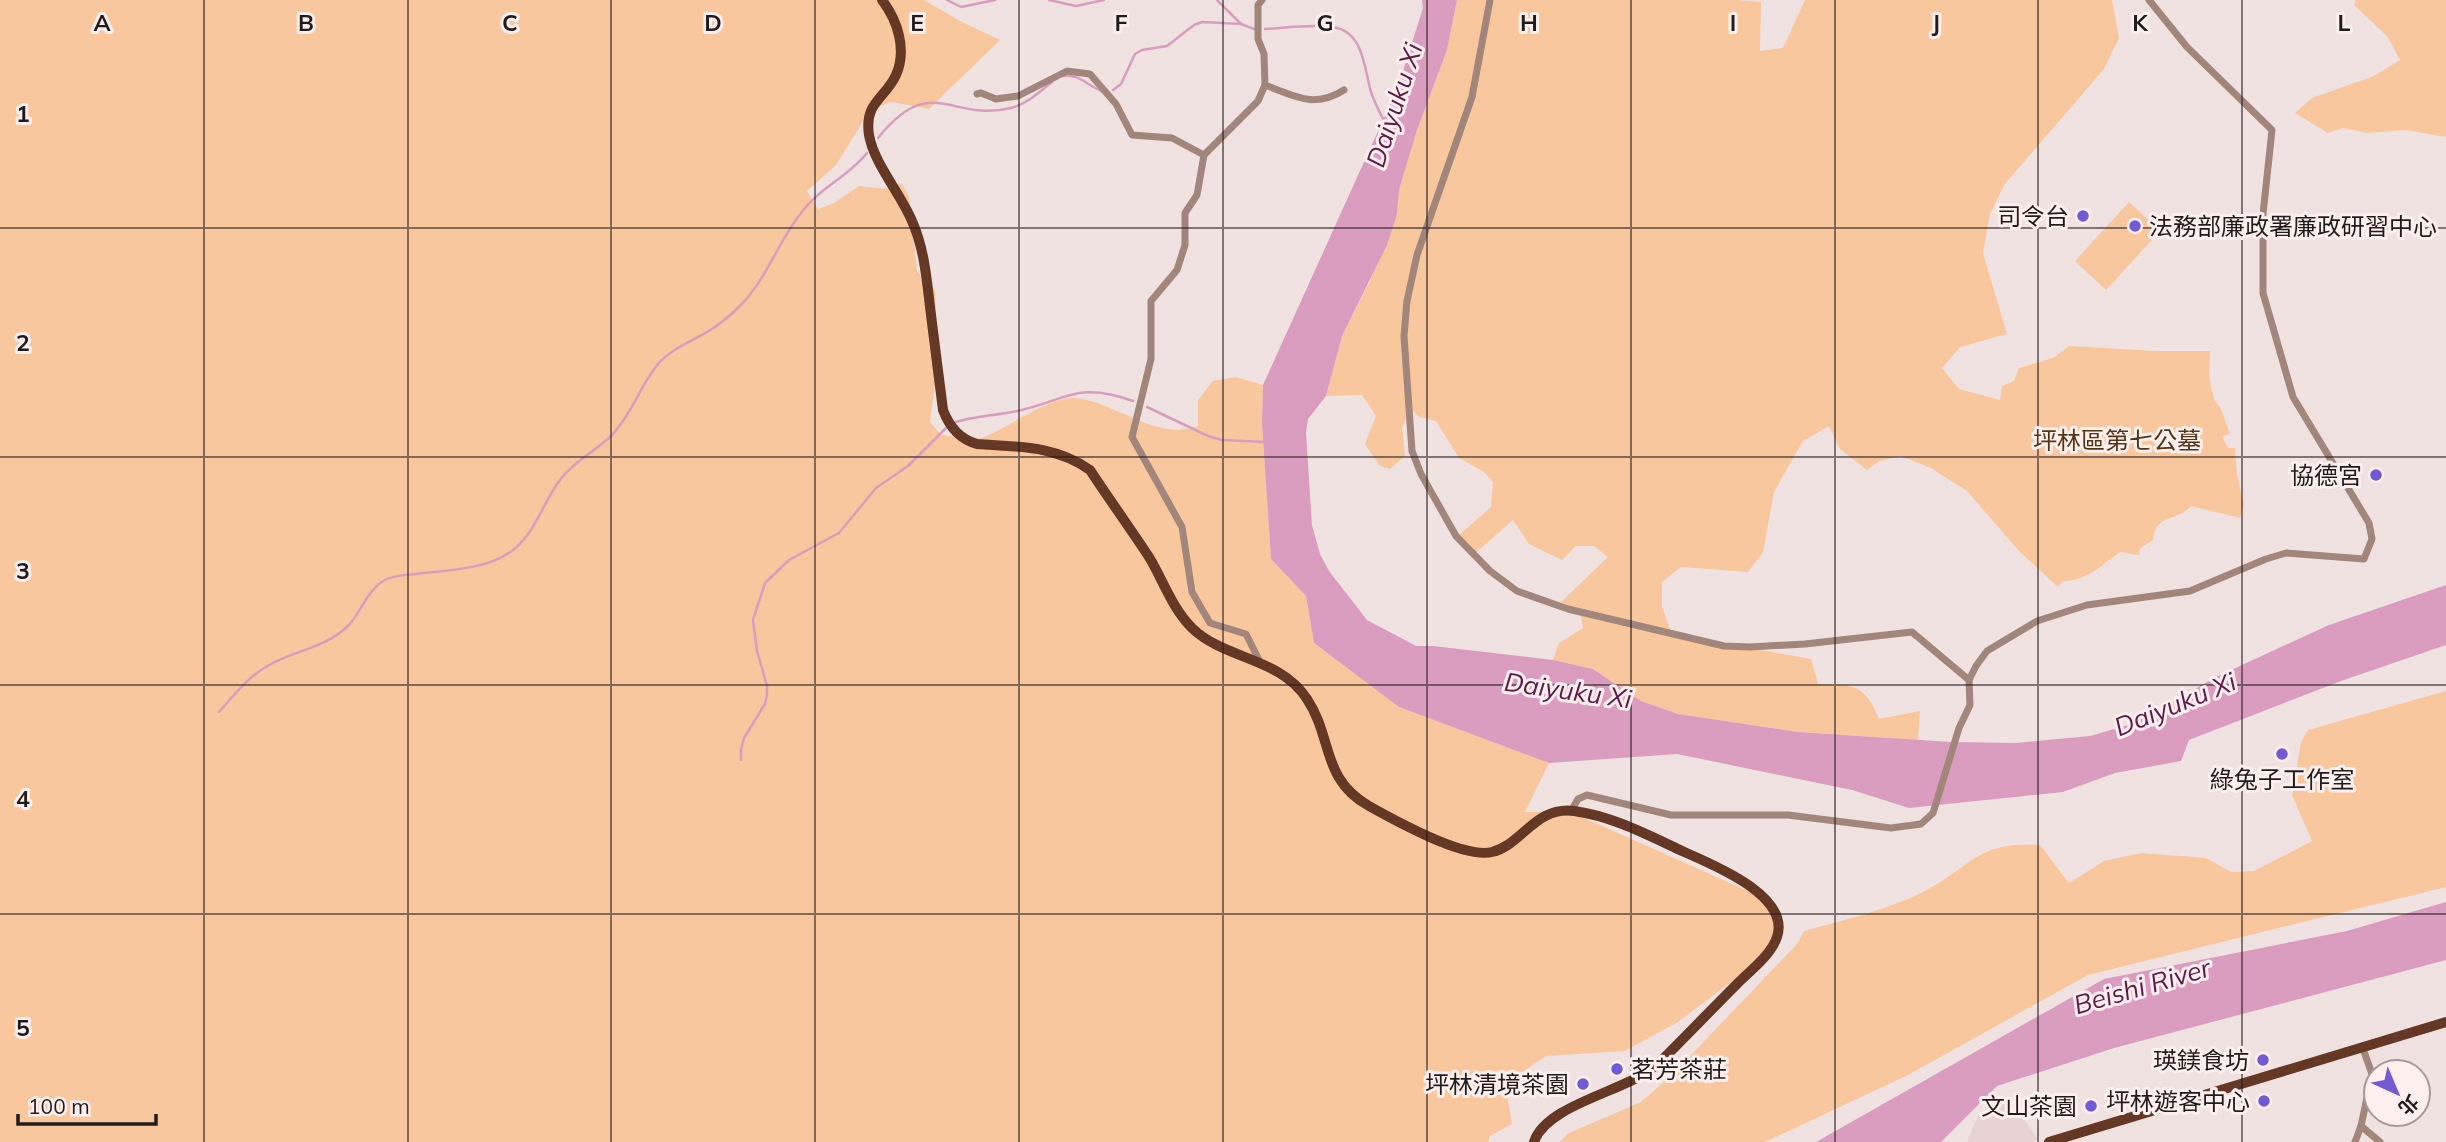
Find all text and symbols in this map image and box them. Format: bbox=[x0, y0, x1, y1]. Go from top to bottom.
text: A bbox=[93, 8, 111, 37]
text: B bbox=[298, 8, 314, 37]
text: C bbox=[502, 8, 518, 37]
text: D bbox=[704, 8, 722, 37]
text: E bbox=[910, 8, 924, 37]
text: F bbox=[1114, 8, 1128, 37]
text: G bbox=[1316, 8, 1334, 37]
text: H bbox=[1520, 8, 1538, 37]
text: I bbox=[1730, 8, 1736, 37]
text: J bbox=[1932, 8, 1940, 37]
text: K bbox=[2132, 8, 2149, 37]
text: L bbox=[2338, 8, 2351, 37]
water label: Daiyuku Xi bbox=[1358, 38, 1430, 171]
text: 1 bbox=[16, 99, 30, 128]
place label: 司令台 bbox=[1997, 201, 2069, 231]
marker: 司令台 bbox=[2075, 208, 2091, 224]
place label: 法務部廉政署廉政研習中心 bbox=[2149, 211, 2437, 241]
marker: 法務部廉政署廉政研習中心 bbox=[2127, 218, 2143, 234]
text: 2 bbox=[16, 328, 30, 357]
park label: 坪林區第七公墓 bbox=[2033, 425, 2201, 455]
place label: 協德宮 bbox=[2290, 460, 2362, 490]
marker: 協德宮 bbox=[2368, 467, 2384, 483]
text: 3 bbox=[16, 556, 30, 585]
water label: Daiyuku Xi bbox=[2109, 664, 2241, 743]
water label: Daiyuku Xi bbox=[1502, 665, 1635, 715]
marker: 綠兔子工作室 bbox=[2274, 746, 2290, 762]
place label: 綠兔子工作室 bbox=[2210, 764, 2354, 794]
text: 4 bbox=[16, 784, 30, 813]
water label: Beishi River bbox=[2070, 950, 2216, 1021]
text: 5 bbox=[16, 1013, 30, 1042]
place label: 瑛鎂食坊 bbox=[2153, 1045, 2249, 1075]
marker: 瑛鎂食坊 bbox=[2255, 1052, 2271, 1068]
place label: 茗芳茶莊 bbox=[1631, 1054, 1727, 1084]
north arrow bbox=[2362, 1058, 2432, 1128]
marker: 茗芳茶莊 bbox=[1609, 1061, 1625, 1077]
place label: 坪林清境茶園 bbox=[1425, 1069, 1569, 1099]
marker: 坪林清境茶園 bbox=[1575, 1076, 1591, 1092]
scale bar bbox=[18, 1082, 156, 1126]
place label: 坪林遊客中心 bbox=[2106, 1086, 2250, 1116]
text: 北 bbox=[2394, 1090, 2424, 1120]
place label: 文山茶園 bbox=[1981, 1091, 2077, 1121]
text: 100 m bbox=[28, 1093, 90, 1119]
marker: 坪林遊客中心 bbox=[2256, 1093, 2272, 1109]
marker: 文山茶園 bbox=[2083, 1098, 2099, 1114]

